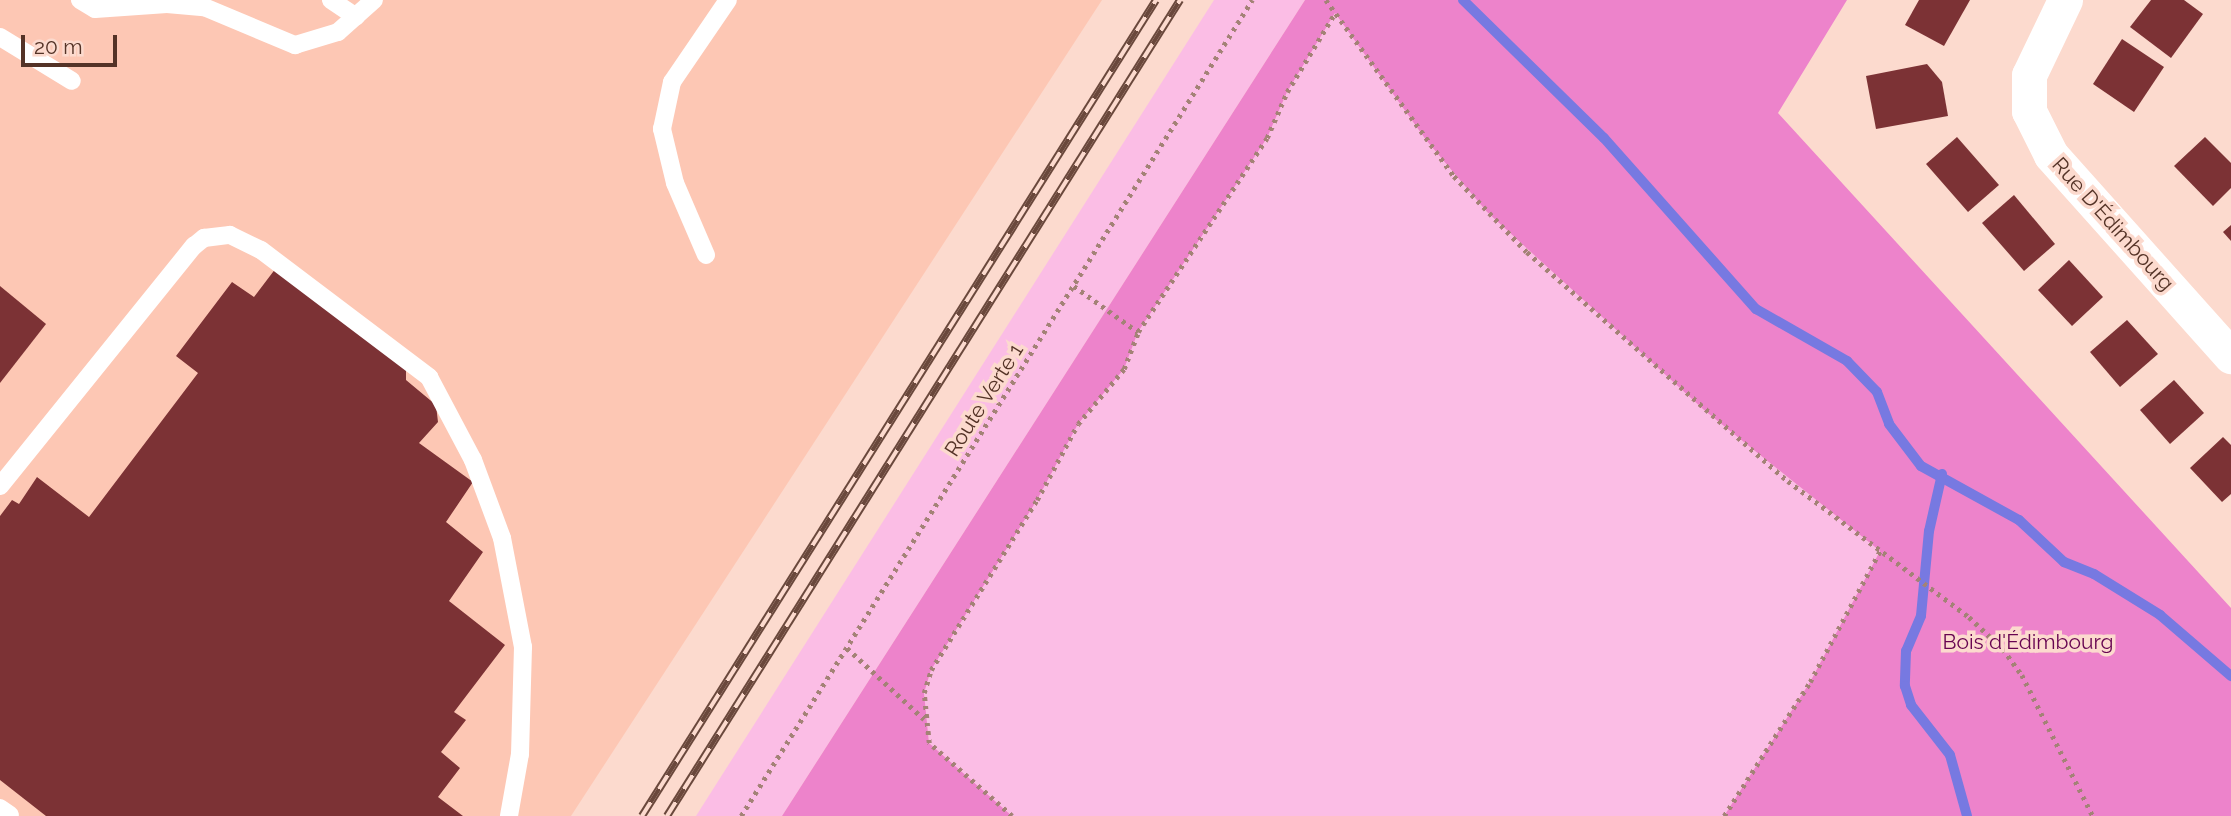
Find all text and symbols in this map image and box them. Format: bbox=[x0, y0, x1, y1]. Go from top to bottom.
scale bar bbox=[24, 21, 121, 65]
text: 20 m bbox=[34, 34, 82, 59]
street label: Rue D'Édimbourg bbox=[2047, 152, 2179, 296]
street label: Route Verte 1 bbox=[939, 339, 1029, 461]
park label: Bois d'Édimbourg bbox=[1942, 629, 2114, 655]

